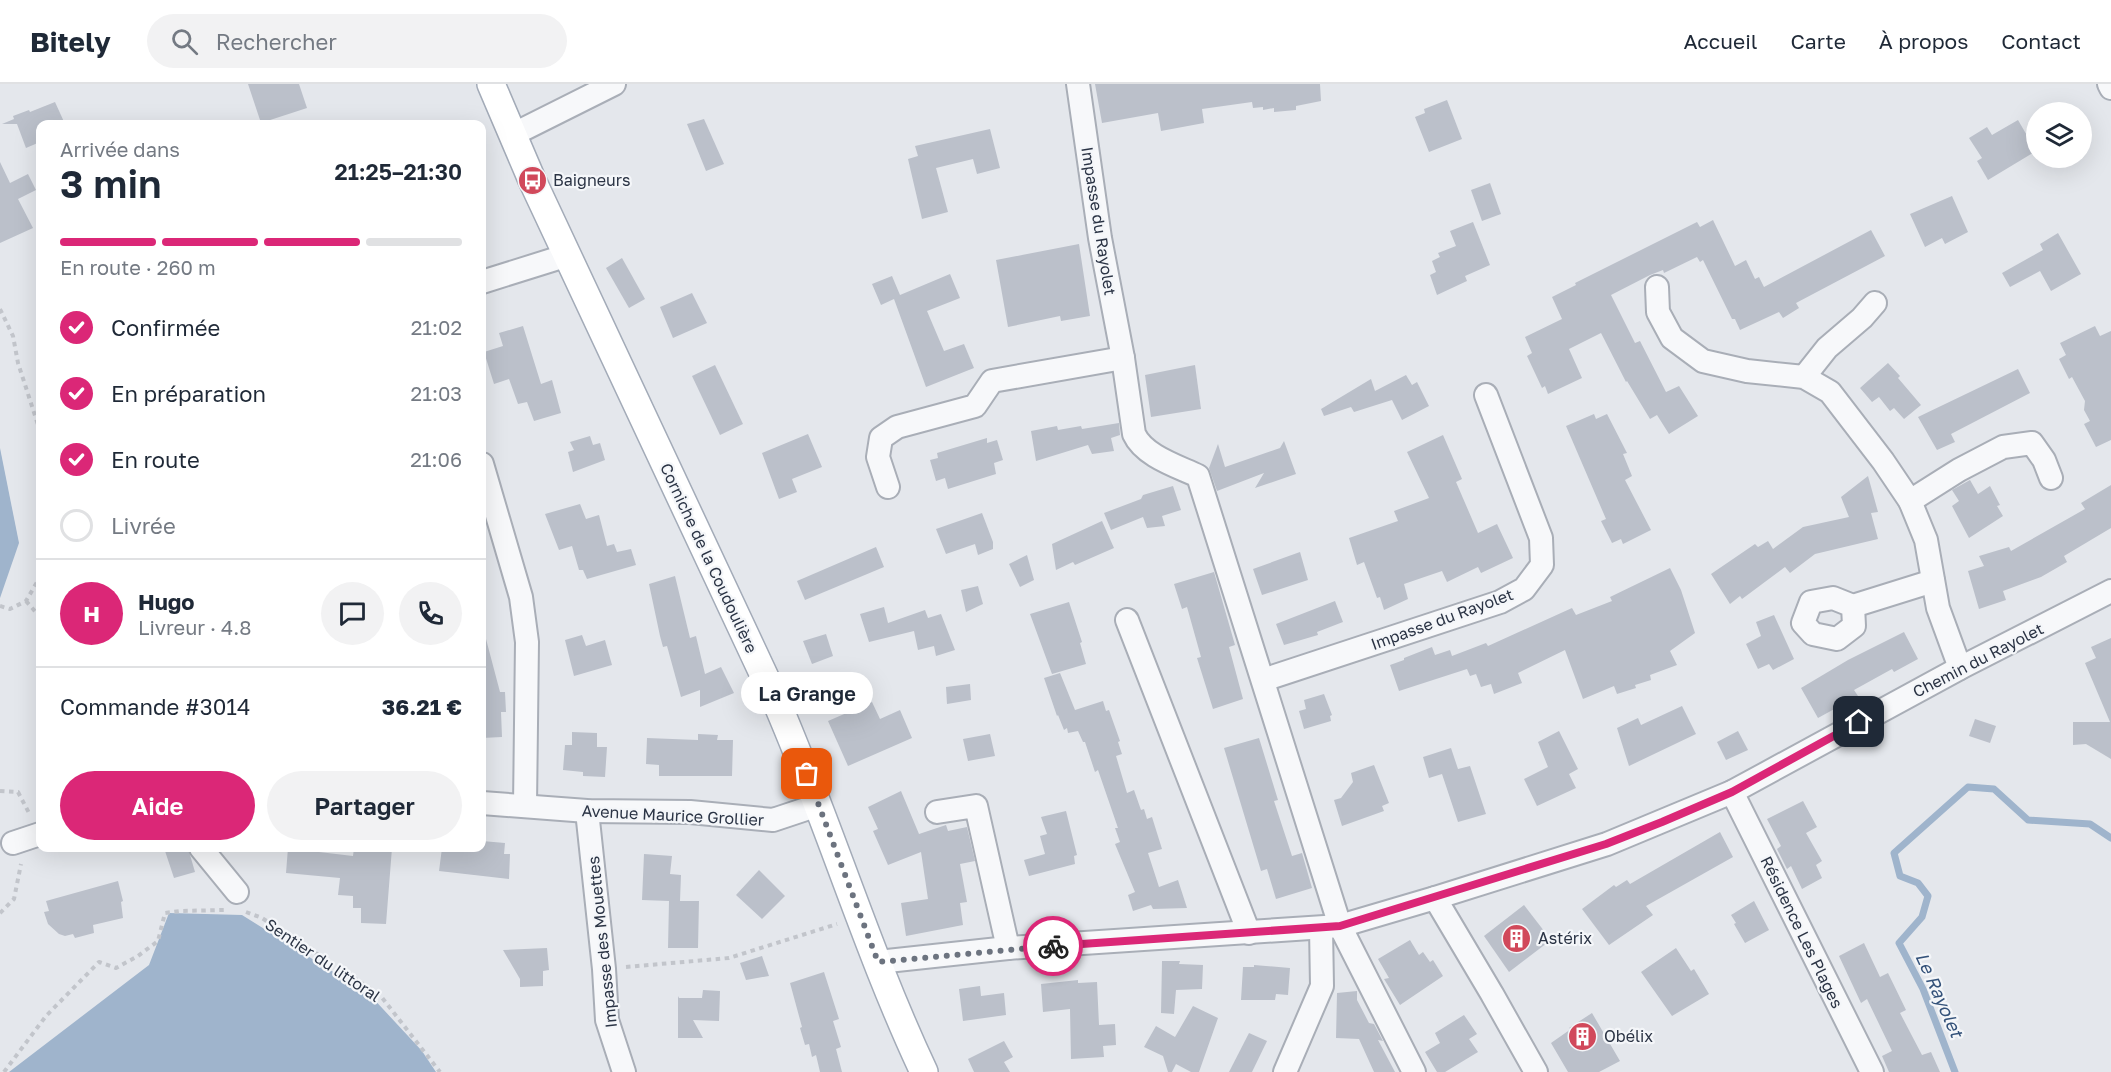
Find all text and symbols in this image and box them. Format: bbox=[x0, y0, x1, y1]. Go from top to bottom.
search box bbox=[147, 14, 567, 68]
text: Bitely bbox=[30, 25, 111, 58]
icon: search bbox=[168, 25, 201, 58]
text: Rechercher bbox=[216, 28, 337, 55]
text: Accueil bbox=[1684, 28, 1757, 54]
text: Carte bbox=[1790, 28, 1846, 54]
text: À propos bbox=[1879, 28, 1968, 54]
text: Contact bbox=[2001, 28, 2081, 54]
map controls bbox=[2026, 102, 2092, 168]
button: layers bbox=[2026, 102, 2092, 168]
text: Arrivée dans bbox=[60, 137, 180, 161]
street label: Impasse du Rayolet bbox=[1077, 145, 1121, 297]
text: 21:25–21:30 bbox=[334, 158, 462, 185]
text: 3 min bbox=[60, 160, 162, 207]
bus stop icon: Baigneurs bbox=[516, 164, 548, 196]
place label: Baigneurs bbox=[553, 170, 630, 190]
text: En route · 260 m bbox=[60, 255, 216, 279]
icon: check bbox=[60, 311, 93, 344]
text: Confirmée bbox=[111, 314, 220, 341]
text: 21:02 bbox=[411, 315, 462, 339]
icon: check bbox=[60, 377, 93, 410]
text: En préparation bbox=[111, 380, 266, 407]
text: 21:03 bbox=[411, 381, 462, 405]
icon: check bbox=[60, 443, 93, 476]
text: En route bbox=[111, 446, 200, 473]
text: 21:06 bbox=[410, 447, 462, 471]
street label: Corniche de la Coudoulière bbox=[656, 460, 762, 656]
text: Livrée bbox=[111, 512, 176, 539]
button: chat bbox=[321, 582, 384, 645]
button: phone bbox=[399, 582, 462, 645]
street label: Impasse du Rayolet bbox=[1368, 584, 1516, 654]
text: Hugo bbox=[138, 588, 195, 615]
text: H bbox=[83, 600, 100, 627]
text: Livreur · 4.8 bbox=[138, 615, 251, 639]
street label: Chemin du Rayolet bbox=[1909, 618, 2047, 702]
callout: La Grange bbox=[741, 672, 873, 714]
text: La Grange bbox=[758, 681, 856, 705]
text: Commande #3014 bbox=[60, 693, 250, 720]
text: 36.21 € bbox=[382, 693, 462, 720]
pin bbox=[1833, 696, 1884, 747]
icon: home bbox=[1842, 705, 1875, 738]
pin bbox=[781, 748, 832, 799]
icon: bag bbox=[790, 757, 823, 790]
button: Aide bbox=[60, 771, 255, 840]
button: Partager bbox=[267, 771, 462, 840]
street label: Avenue Maurice Grollier bbox=[581, 800, 765, 830]
street label: Résidence Les Plages bbox=[1756, 853, 1848, 1011]
street label: Impasse des Mouettes bbox=[583, 855, 621, 1029]
street label: Sentier du littoral bbox=[262, 914, 384, 1006]
courier bbox=[1023, 916, 1083, 976]
building icon: Astérix bbox=[1501, 922, 1533, 954]
place label: Astérix bbox=[1538, 928, 1592, 948]
icon: bike bbox=[1037, 930, 1070, 963]
water label: Le Rayolet bbox=[1911, 949, 1969, 1042]
building icon: Obélix bbox=[1567, 1020, 1599, 1052]
place label: Obélix bbox=[1604, 1026, 1653, 1046]

